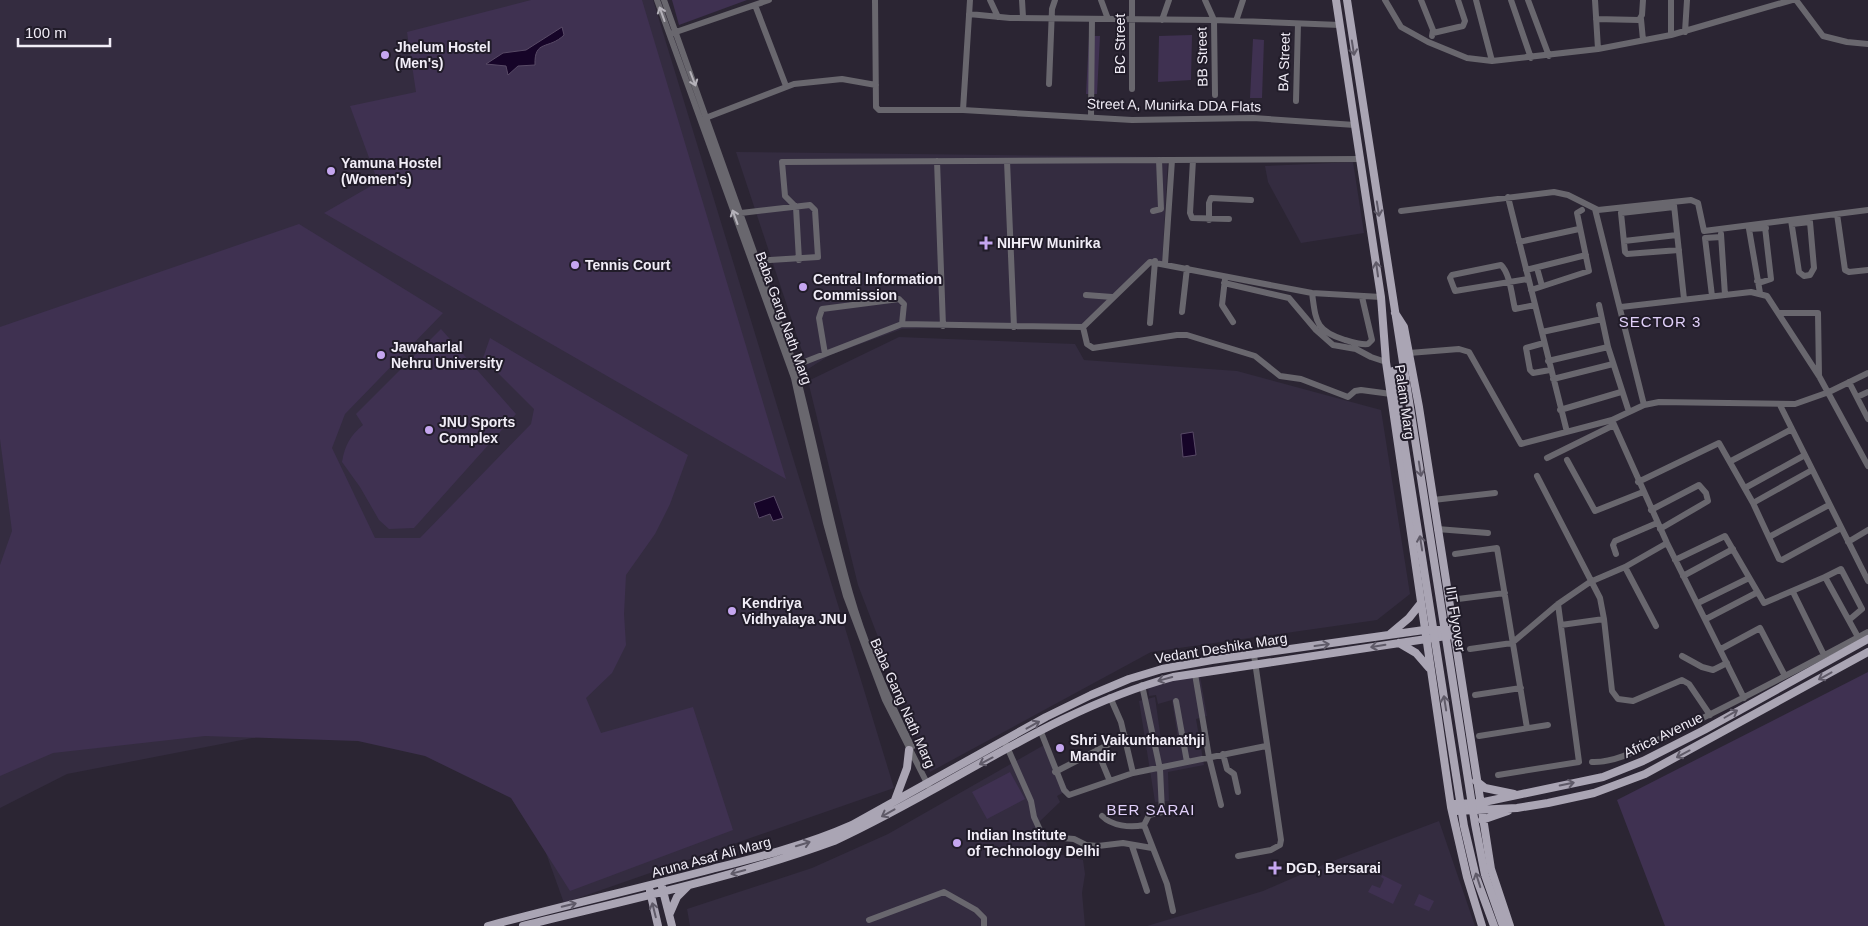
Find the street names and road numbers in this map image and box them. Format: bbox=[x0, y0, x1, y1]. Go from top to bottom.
street label: BC Street bbox=[1112, 14, 1128, 74]
street label: BB Street bbox=[1193, 27, 1211, 87]
street label: BA Street bbox=[1275, 32, 1293, 92]
street label: Street A, Munirka DDA Flats bbox=[1087, 95, 1261, 115]
street label: Baba Gang Nath Marg bbox=[753, 249, 815, 387]
street label: Palam Marg bbox=[1392, 364, 1418, 440]
street label: IIT Flyover bbox=[1443, 585, 1469, 653]
street label: Vedant Deshika Marg bbox=[1154, 630, 1288, 666]
street label: Baba Gang Nath Marg bbox=[867, 636, 939, 770]
street label: Africa Avenue bbox=[1621, 709, 1705, 761]
street label: Aruna Asaf Ali Marg bbox=[650, 833, 772, 881]

